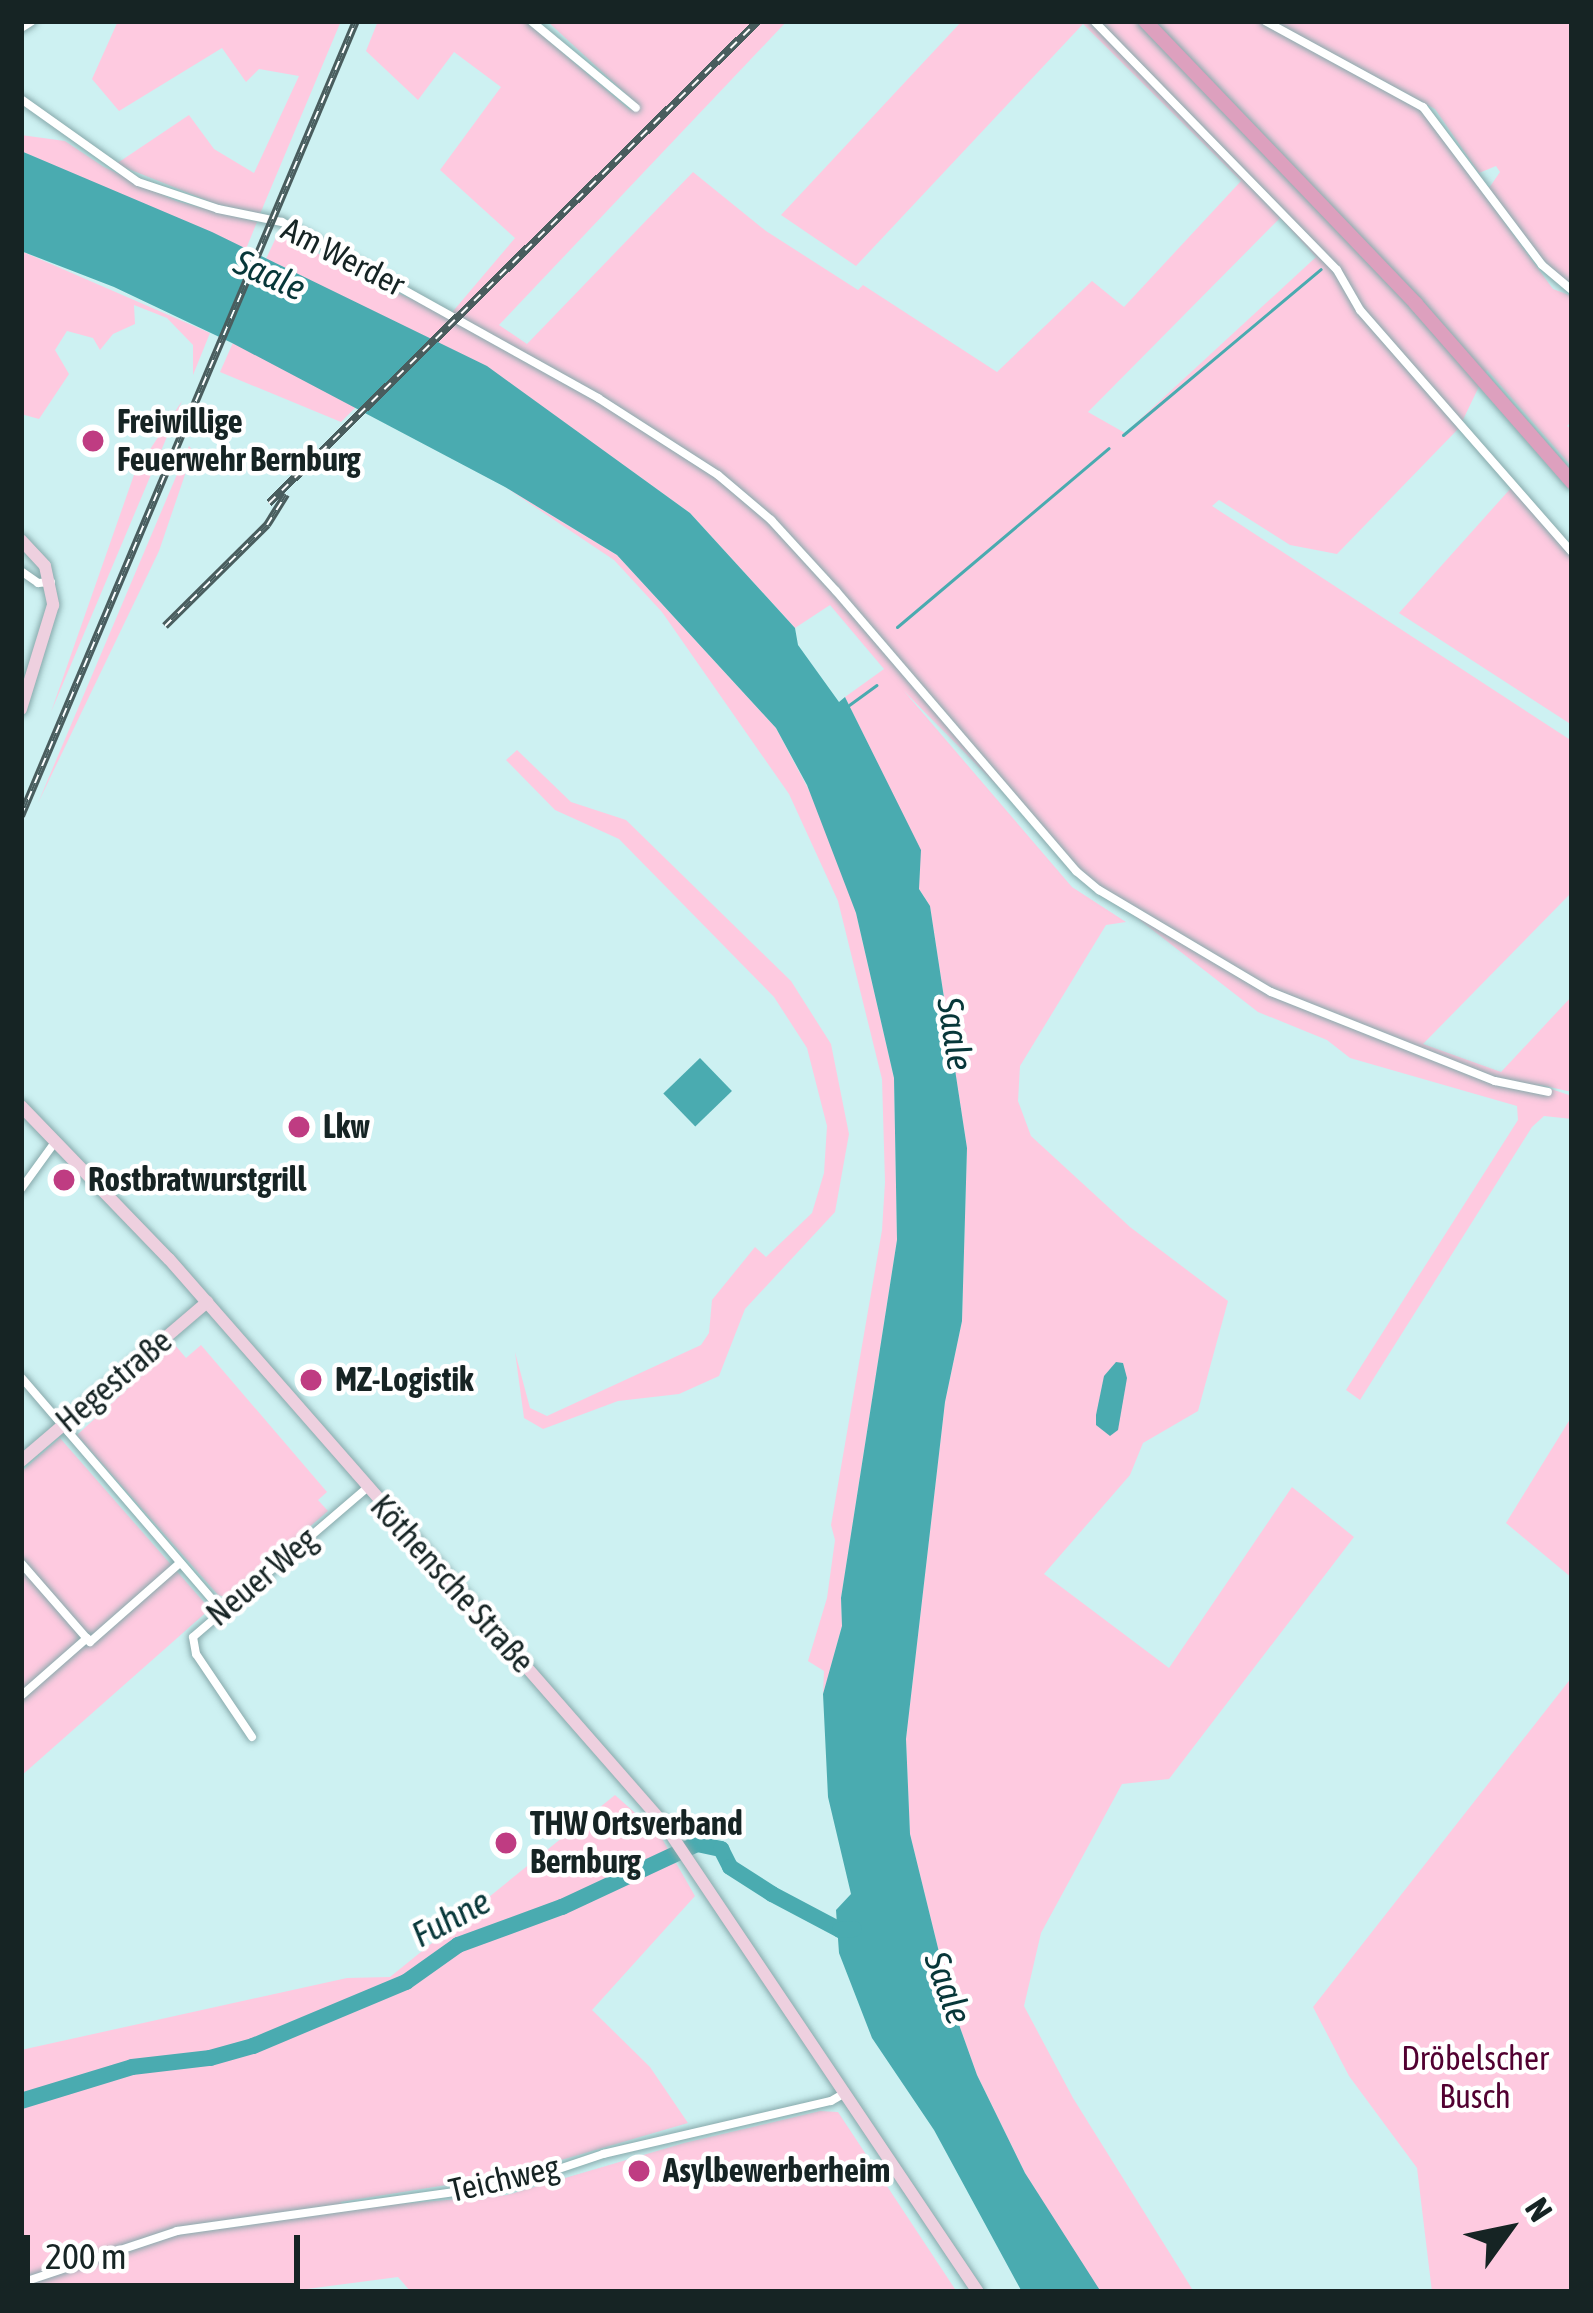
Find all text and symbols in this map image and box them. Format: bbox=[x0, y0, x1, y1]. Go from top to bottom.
street label: Am Werder bbox=[275, 209, 411, 305]
water label: Saale bbox=[227, 240, 313, 310]
place label: Freiwillige Feuerwehr Bernburg bbox=[117, 402, 361, 480]
marker: Freiwillige Feuerwehr Bernburg bbox=[80, 428, 106, 454]
water label: Saale bbox=[928, 994, 982, 1074]
place label: Lkw bbox=[323, 1107, 370, 1147]
marker: Lkw bbox=[286, 1114, 312, 1140]
place label: Rostbratwurstgrill bbox=[88, 1160, 306, 1200]
marker: Rostbratwurstgrill bbox=[51, 1167, 77, 1193]
street label: Hegestraße bbox=[48, 1321, 180, 1441]
place label: MZ-Logistik bbox=[335, 1360, 474, 1400]
marker: MZ-Logistik bbox=[298, 1367, 324, 1393]
street label: Köthensche Straße bbox=[362, 1487, 542, 1681]
street label: Neuer Weg bbox=[199, 1519, 325, 1635]
place label: THW Ortsverband Bernburg bbox=[530, 1804, 743, 1882]
marker: THW Ortsverband Bernburg bbox=[493, 1830, 519, 1856]
water label: Fuhne bbox=[404, 1879, 498, 1957]
water label: Saale bbox=[915, 1946, 981, 2030]
park label: Dröbelscher Busch bbox=[1401, 2039, 1549, 2117]
street label: Teichweg bbox=[445, 2147, 563, 2211]
place label: Asylbewerberheim bbox=[663, 2151, 890, 2191]
marker: Asylbewerberheim bbox=[626, 2158, 652, 2184]
north arrow bbox=[1449, 2169, 1569, 2289]
text: N bbox=[1518, 2191, 1560, 2228]
scale bar bbox=[30, 2211, 306, 2285]
text: 200 m bbox=[45, 2235, 127, 2277]

